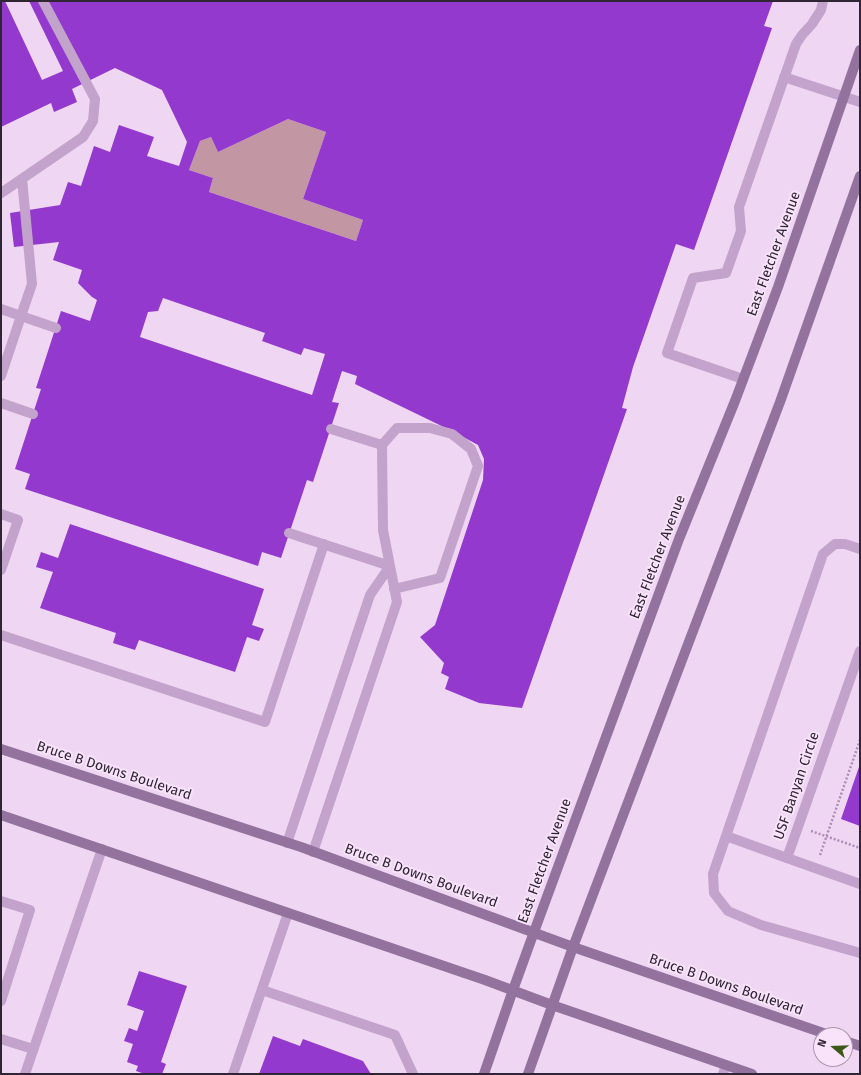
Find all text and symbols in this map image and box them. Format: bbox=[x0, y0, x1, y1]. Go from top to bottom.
street label: East Fletcher Avenue bbox=[744, 189, 804, 319]
street label: East Fletcher Avenue bbox=[627, 493, 689, 621]
street label: USF Banyan Circle bbox=[771, 730, 823, 842]
street label: Bruce B Downs Boulevard bbox=[34, 738, 194, 804]
street label: East Fletcher Avenue bbox=[515, 796, 575, 926]
street label: Bruce B Downs Boulevard bbox=[342, 840, 500, 912]
street label: Bruce B Downs Boulevard bbox=[647, 951, 805, 1019]
north arrow bbox=[813, 1027, 853, 1067]
text: N bbox=[815, 1038, 829, 1049]

